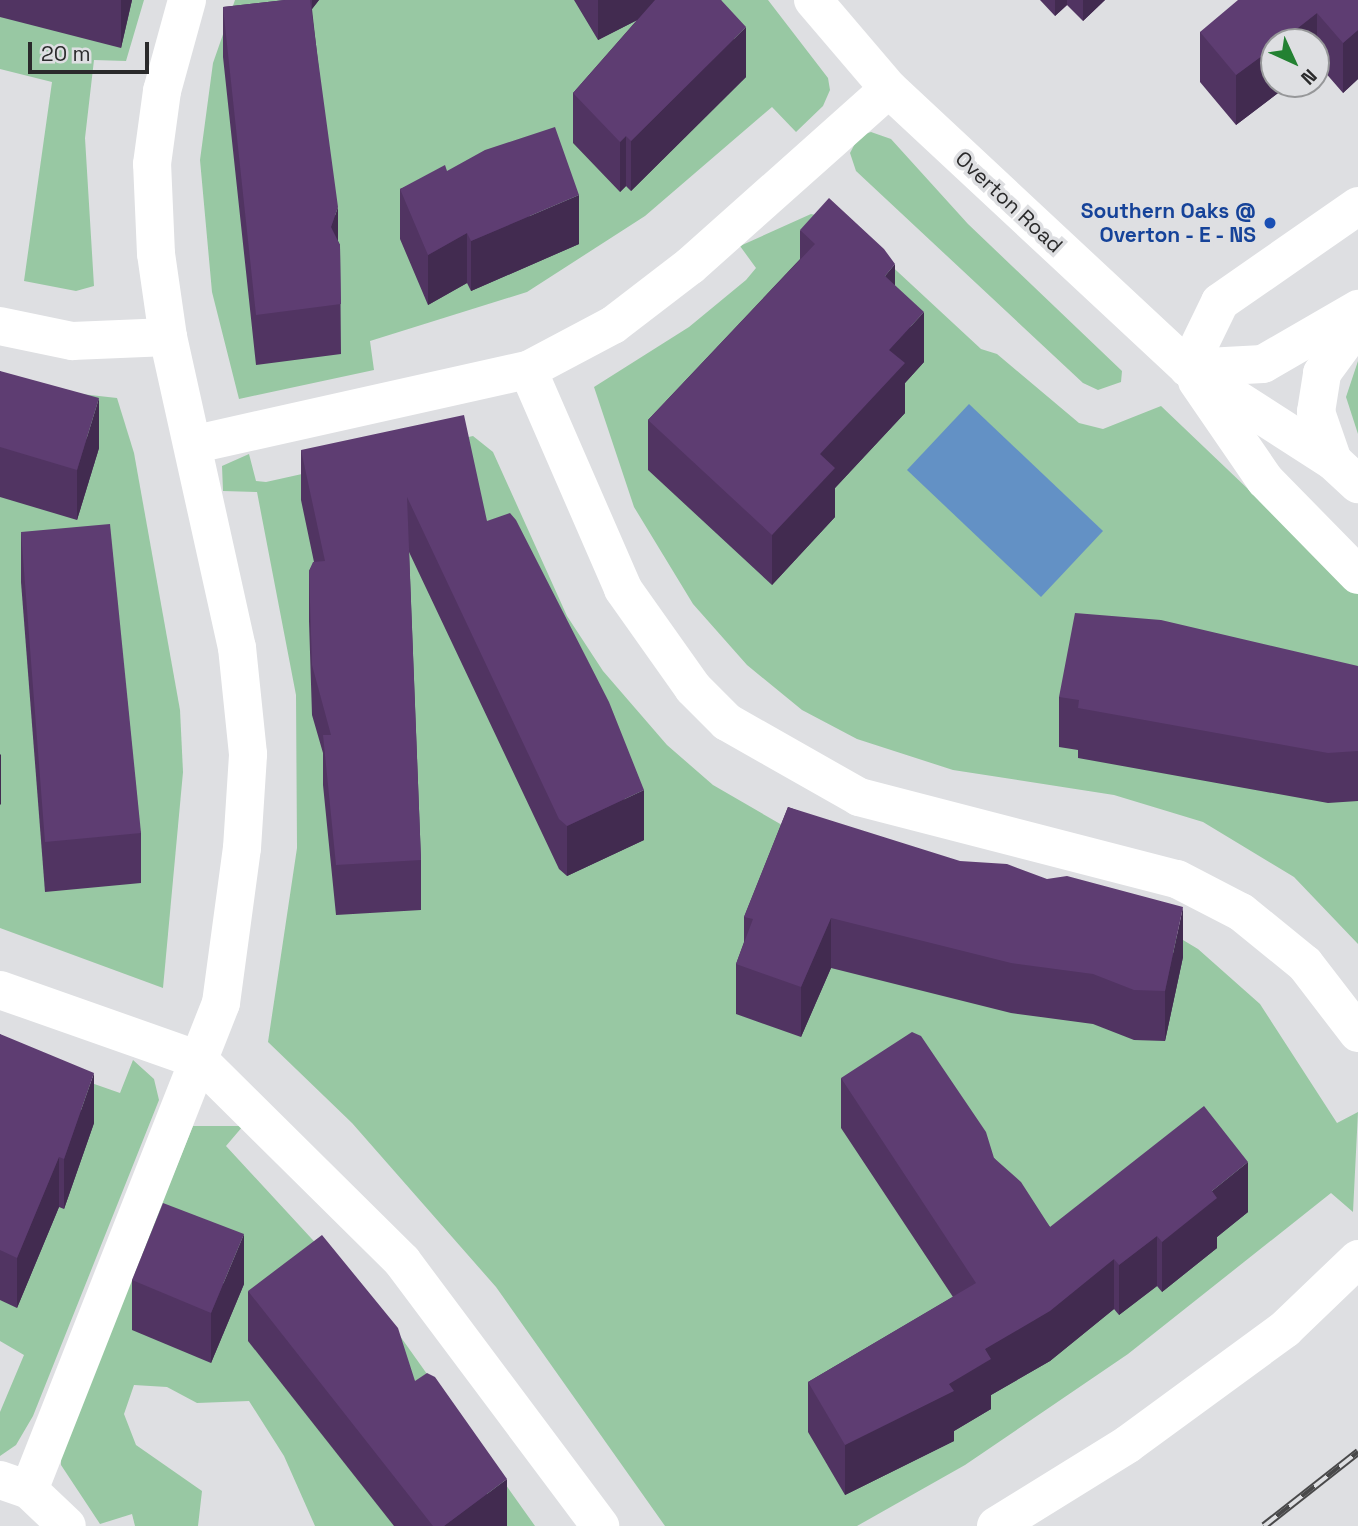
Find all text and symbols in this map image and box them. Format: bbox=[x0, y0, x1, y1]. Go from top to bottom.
scale bar bbox=[32, 28, 152, 72]
north arrow bbox=[1260, 28, 1330, 98]
text: 20 m bbox=[41, 40, 91, 67]
text: N bbox=[1295, 63, 1322, 90]
street label: Overton Road bbox=[950, 146, 1068, 258]
place label: Southern Oaks @ Overton - E - NS bbox=[1081, 198, 1256, 248]
marker: Southern Oaks @ Overton - E - NS bbox=[1262, 215, 1278, 231]

